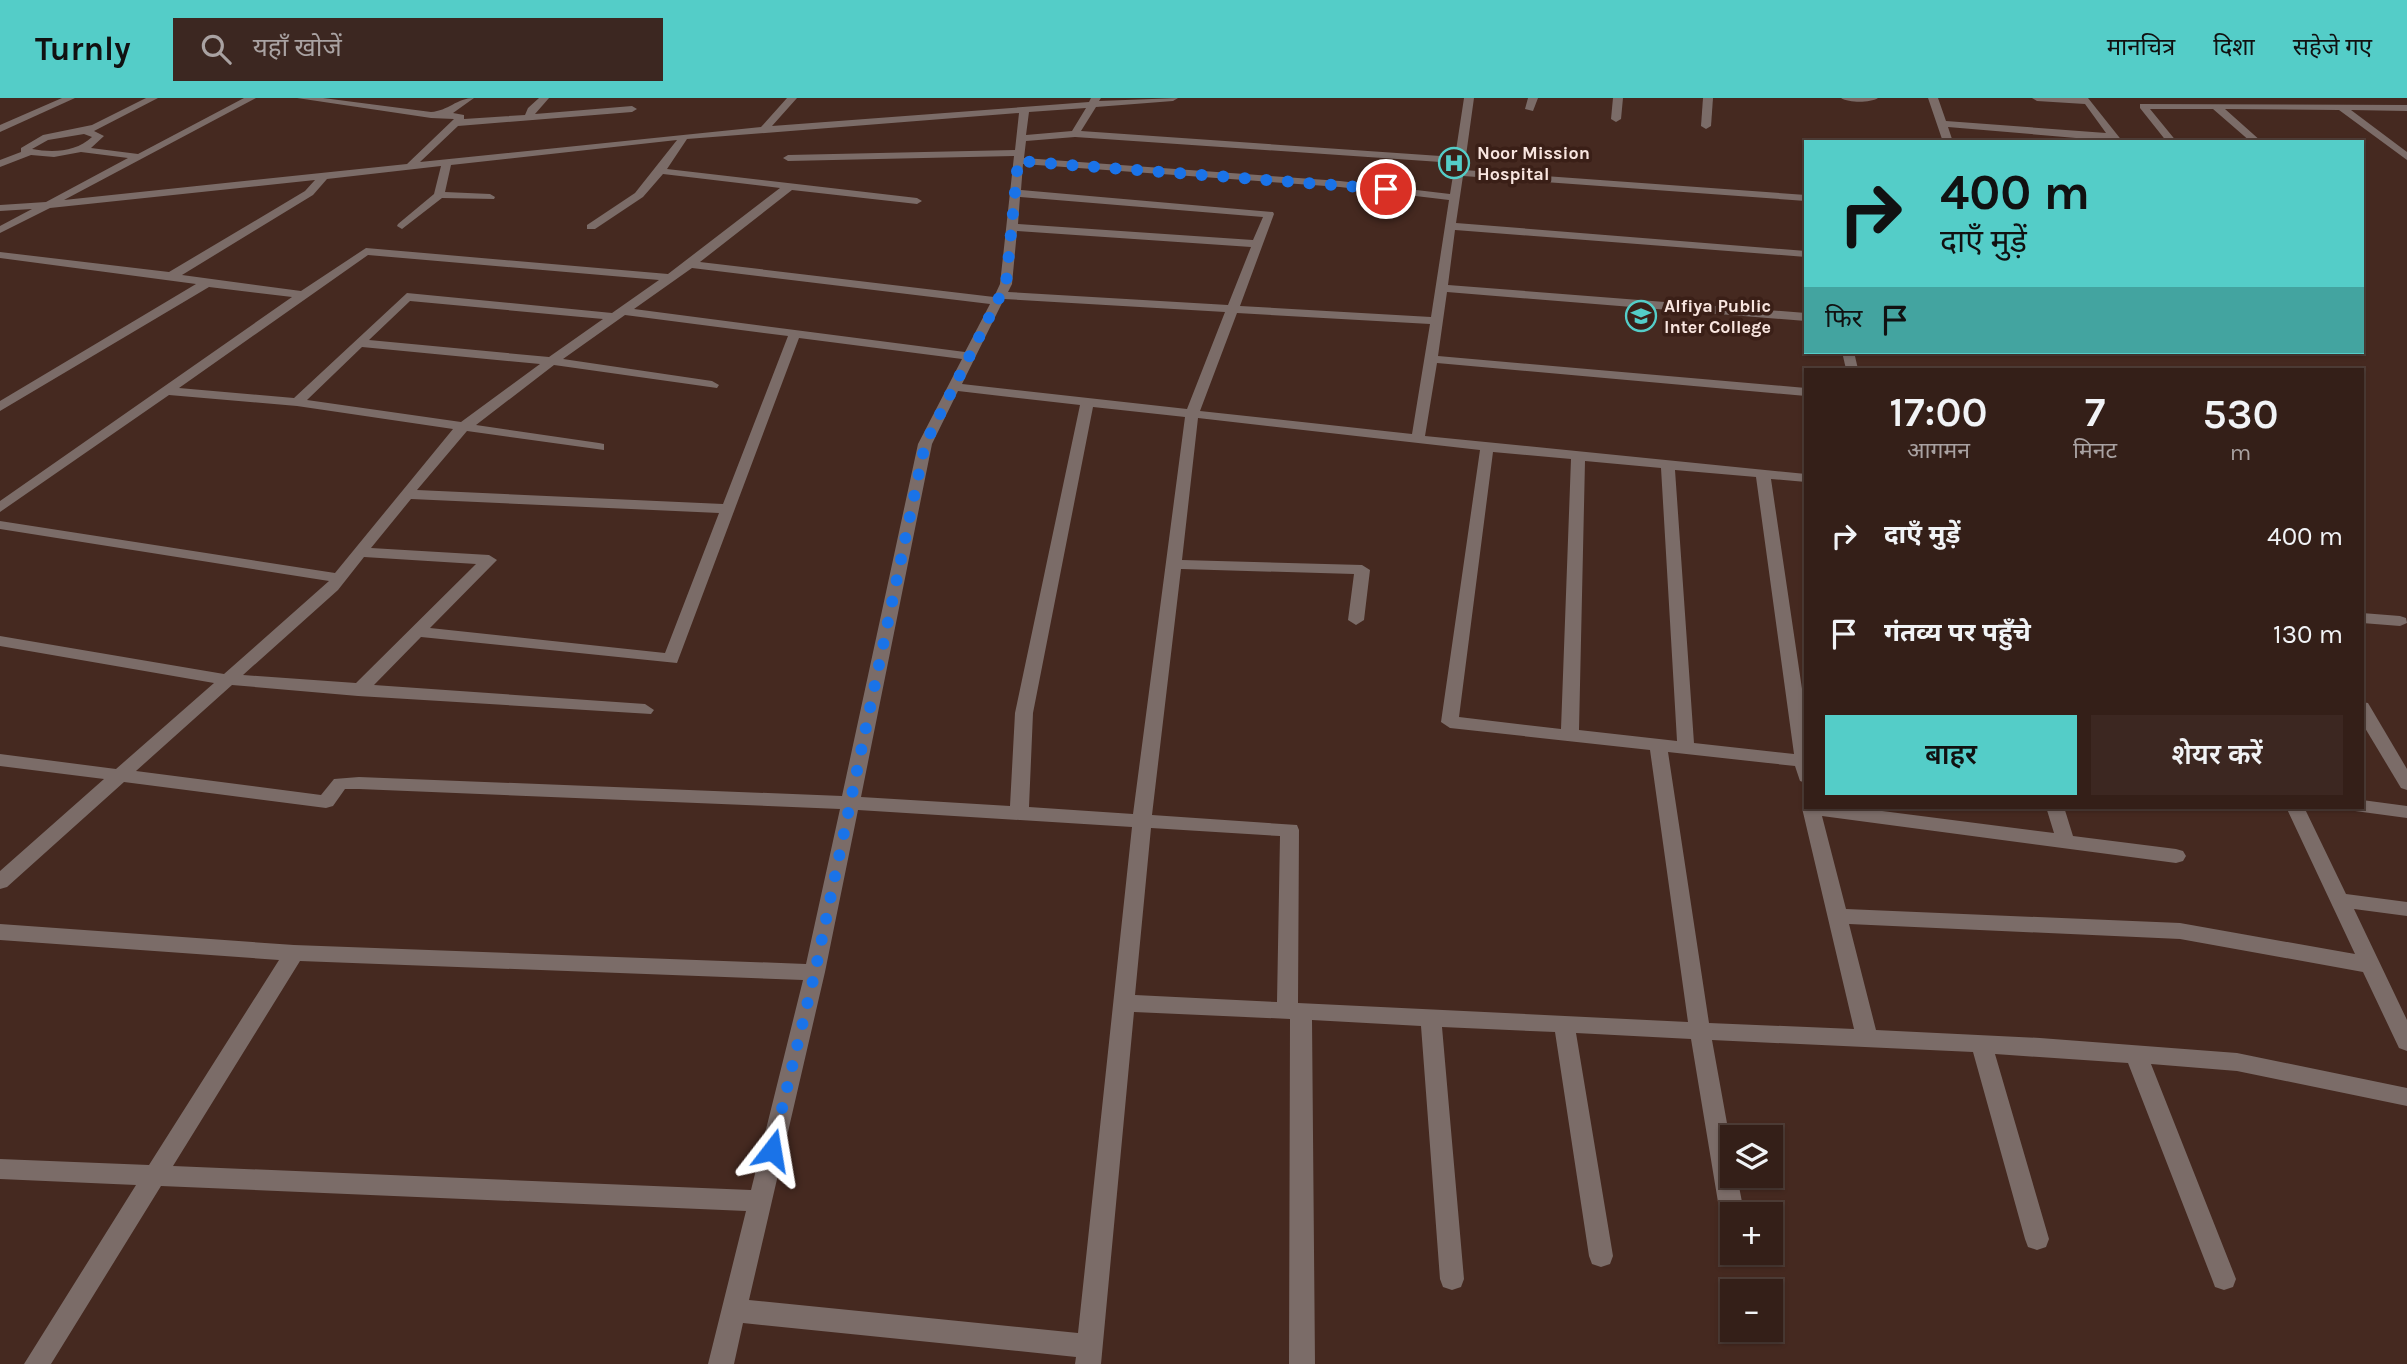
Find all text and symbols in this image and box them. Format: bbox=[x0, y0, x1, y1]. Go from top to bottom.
search box bbox=[173, 18, 663, 81]
text: Turnly bbox=[35, 30, 131, 68]
icon: search bbox=[197, 30, 235, 68]
text: यहाँ खोजें bbox=[253, 32, 342, 63]
text: मानचित्र bbox=[2107, 33, 2175, 61]
text: दिशा bbox=[2213, 33, 2255, 61]
text: सहेजे गए bbox=[2293, 33, 2372, 61]
place label: Noor Mission Hospital bbox=[1477, 142, 1590, 185]
hospital icon: Noor Mission Hospital bbox=[1437, 146, 1471, 180]
pin bbox=[1356, 159, 1416, 219]
text: 400 m bbox=[1940, 164, 2090, 221]
icon: right bbox=[1825, 168, 1916, 259]
icon: arrive bbox=[1367, 170, 1405, 208]
text: दाएँ मुड़ें bbox=[1940, 223, 2027, 260]
place label: Alfiya Public Inter College bbox=[1664, 295, 1771, 338]
school or university icon: Alfiya Public Inter College bbox=[1624, 299, 1658, 333]
icon: arrive bbox=[1876, 301, 1914, 339]
text: फिर bbox=[1825, 303, 1862, 334]
text: 17:00 bbox=[1889, 387, 1988, 437]
text: 7 bbox=[2085, 387, 2105, 437]
text: 530 bbox=[2203, 389, 2279, 439]
text: आगमन bbox=[1907, 437, 1970, 464]
text: मिनट bbox=[2073, 437, 2117, 464]
text: m bbox=[2230, 439, 2251, 466]
icon: right bbox=[1825, 517, 1863, 555]
text: दाएँ मुड़ें bbox=[1884, 519, 1960, 550]
text: 400 m bbox=[2267, 521, 2343, 552]
icon: arrive bbox=[1825, 615, 1863, 653]
text: गंतव्य पर पहुँचे bbox=[1884, 617, 2031, 648]
text: 130 m bbox=[2273, 619, 2343, 650]
button: बाहर bbox=[1825, 715, 2077, 795]
button: शेयर करें bbox=[2091, 715, 2343, 795]
position arrow bbox=[735, 1113, 809, 1187]
map controls bbox=[1720, 1125, 1783, 1342]
button: layers bbox=[1720, 1125, 1783, 1188]
button: + bbox=[1720, 1202, 1783, 1265]
button: − bbox=[1720, 1279, 1783, 1342]

